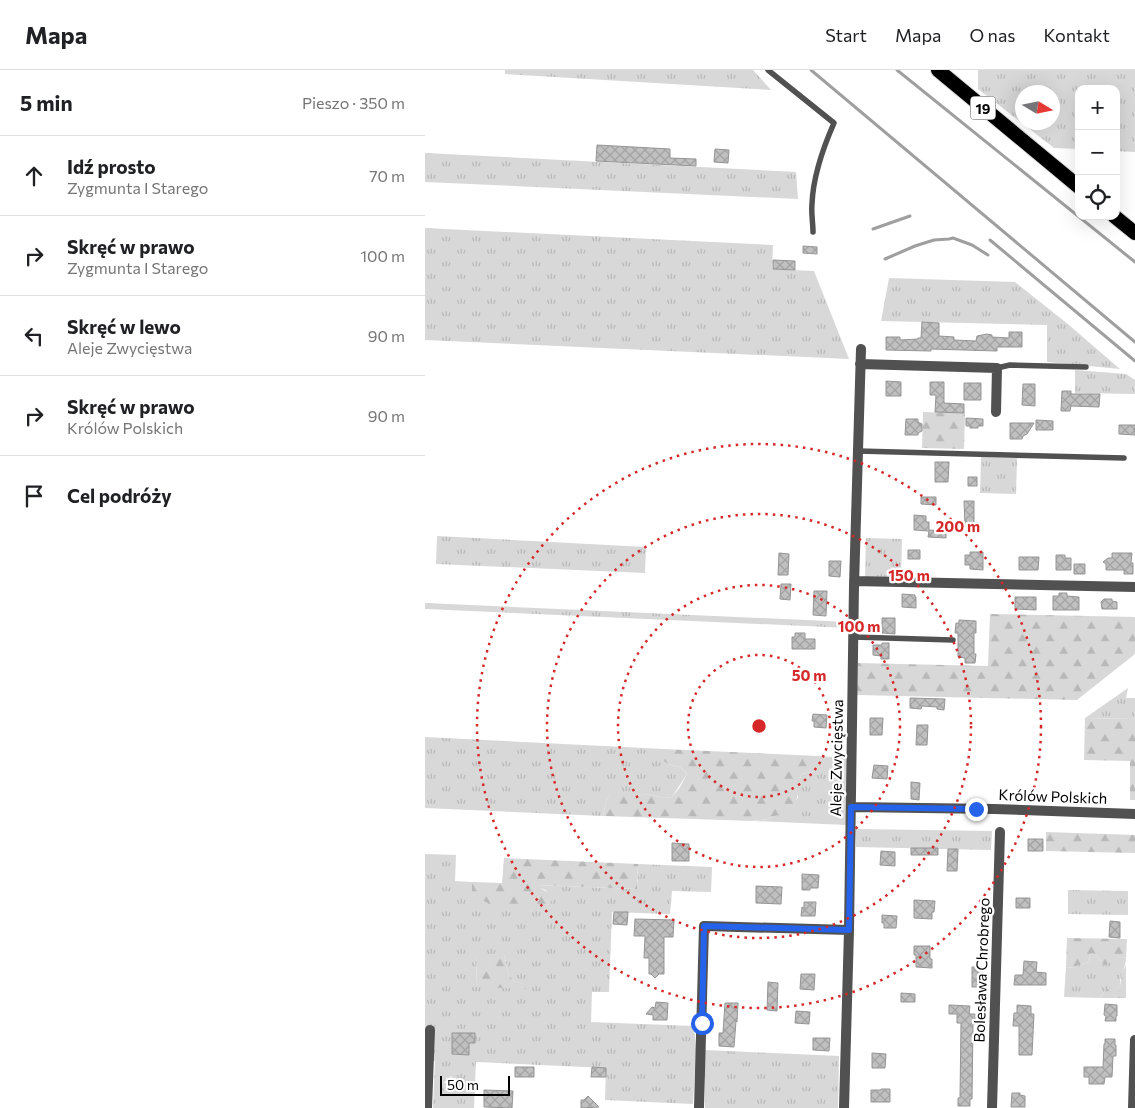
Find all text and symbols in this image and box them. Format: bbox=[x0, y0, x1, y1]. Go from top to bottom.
text: Mapa bbox=[25, 20, 87, 49]
text: Start bbox=[825, 24, 867, 46]
text: Mapa bbox=[895, 24, 941, 46]
text: O nas bbox=[969, 24, 1016, 46]
text: Kontakt bbox=[1044, 24, 1110, 46]
north arrow bbox=[1015, 85, 1060, 130]
map controls bbox=[1075, 85, 1120, 220]
button: + bbox=[1075, 85, 1120, 130]
text: 5 min bbox=[20, 90, 73, 115]
text: Pieszo · 350 m bbox=[302, 93, 405, 112]
road number: 19 bbox=[971, 96, 995, 119]
button: − bbox=[1075, 130, 1120, 175]
text: Idź prosto bbox=[67, 155, 156, 178]
icon: ahead bbox=[20, 162, 48, 190]
text: 70 m bbox=[369, 166, 405, 185]
button: locate bbox=[1075, 175, 1120, 220]
text: Zygmunta I Starego bbox=[67, 178, 208, 197]
text: Skręć w prawo bbox=[67, 235, 195, 258]
icon: right bbox=[20, 242, 48, 270]
text: 100 m bbox=[360, 246, 405, 265]
text: Zygmunta I Starego bbox=[67, 258, 208, 277]
text: Skręć w lewo bbox=[67, 315, 181, 338]
icon: left bbox=[20, 322, 48, 350]
text: 90 m bbox=[368, 326, 405, 345]
text: Aleje Zwycięstwa bbox=[67, 338, 192, 357]
text: Skręć w prawo bbox=[67, 395, 195, 418]
icon: right bbox=[20, 402, 48, 430]
text: 90 m bbox=[368, 406, 405, 425]
text: Królów Polskich bbox=[67, 418, 183, 437]
icon: arrive bbox=[20, 482, 48, 510]
text: Cel podróży bbox=[67, 484, 172, 507]
text: 200 m bbox=[936, 517, 980, 535]
text: 150 m bbox=[888, 566, 930, 584]
text: 100 m bbox=[838, 617, 880, 635]
text: 50 m bbox=[792, 666, 826, 684]
street label: Aleje Zwycięstwa bbox=[826, 699, 846, 817]
centre of rings bbox=[750, 717, 768, 735]
street label: Królów Polskich bbox=[998, 785, 1108, 807]
route end bbox=[965, 798, 988, 821]
street label: Bolesława Chrobrego bbox=[969, 897, 993, 1043]
route start bbox=[691, 1012, 714, 1035]
scale bar bbox=[440, 1073, 510, 1096]
text: 50 m bbox=[447, 1076, 479, 1093]

